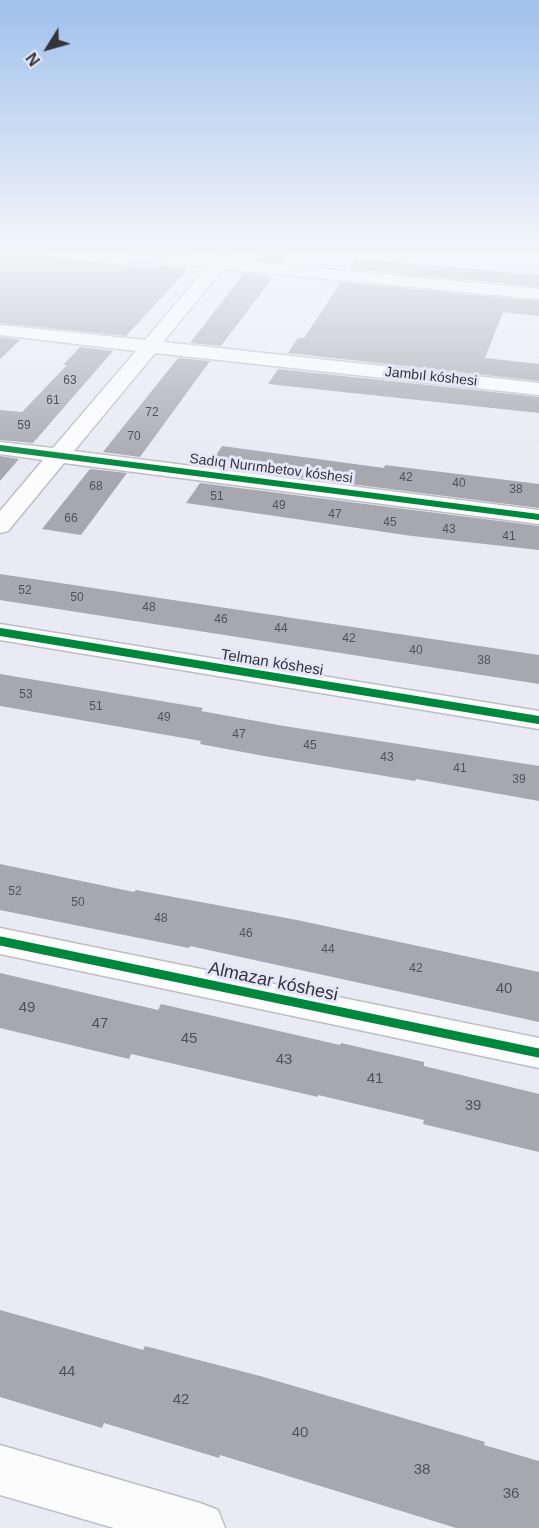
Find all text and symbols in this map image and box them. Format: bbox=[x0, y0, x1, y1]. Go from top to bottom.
north arrow bbox=[18, 18, 78, 78]
text: N bbox=[23, 49, 43, 69]
street label: Jambıl kóshesi bbox=[384, 364, 478, 390]
house number: 63 bbox=[63, 374, 77, 388]
house number: 61 bbox=[46, 394, 60, 408]
house number: 72 bbox=[145, 406, 159, 420]
house number: 59 bbox=[17, 419, 31, 433]
house number: 70 bbox=[127, 430, 141, 444]
street label: Sadıq Nurımbetov kóshesi bbox=[188, 451, 354, 487]
house number: 42 bbox=[399, 471, 413, 485]
house number: 40 bbox=[452, 477, 466, 491]
house number: 68 bbox=[89, 480, 103, 494]
house number: 38 bbox=[509, 483, 523, 497]
house number: 51 bbox=[210, 490, 224, 504]
house number: 49 bbox=[272, 499, 286, 513]
house number: 47 bbox=[328, 508, 342, 522]
house number: 66 bbox=[64, 512, 78, 526]
house number: 45 bbox=[383, 516, 397, 530]
house number: 43 bbox=[442, 523, 456, 537]
house number: 41 bbox=[502, 530, 516, 544]
house number: 52 bbox=[18, 584, 32, 598]
house number: 50 bbox=[70, 591, 84, 605]
house number: 48 bbox=[142, 601, 156, 615]
house number: 46 bbox=[214, 613, 228, 627]
house number: 44 bbox=[274, 622, 288, 636]
house number: 42 bbox=[342, 632, 356, 646]
house number: 40 bbox=[409, 644, 423, 658]
street label: Telman kóshesi bbox=[220, 646, 324, 680]
house number: 38 bbox=[477, 654, 491, 668]
house number: 53 bbox=[19, 688, 33, 702]
house number: 51 bbox=[89, 700, 103, 714]
house number: 49 bbox=[157, 711, 171, 725]
house number: 47 bbox=[232, 728, 246, 742]
house number: 45 bbox=[303, 739, 317, 753]
house number: 43 bbox=[380, 751, 394, 765]
house number: 41 bbox=[453, 762, 467, 776]
house number: 39 bbox=[512, 773, 526, 787]
house number: 52 bbox=[8, 885, 22, 899]
house number: 50 bbox=[71, 896, 85, 910]
house number: 48 bbox=[154, 912, 168, 926]
house number: 46 bbox=[239, 927, 253, 941]
house number: 44 bbox=[321, 943, 335, 957]
street label: Almazar kóshesi bbox=[206, 958, 340, 1006]
house number: 42 bbox=[409, 962, 423, 976]
house number: 40 bbox=[496, 980, 512, 998]
house number: 49 bbox=[19, 999, 35, 1017]
house number: 47 bbox=[92, 1015, 108, 1033]
house number: 45 bbox=[181, 1030, 197, 1048]
house number: 43 bbox=[276, 1051, 292, 1069]
house number: 41 bbox=[367, 1070, 383, 1088]
house number: 39 bbox=[465, 1097, 481, 1115]
house number: 44 bbox=[59, 1363, 75, 1381]
house number: 42 bbox=[173, 1391, 189, 1409]
house number: 40 bbox=[292, 1424, 308, 1442]
house number: 38 bbox=[414, 1461, 430, 1479]
house number: 36 bbox=[503, 1485, 519, 1503]

